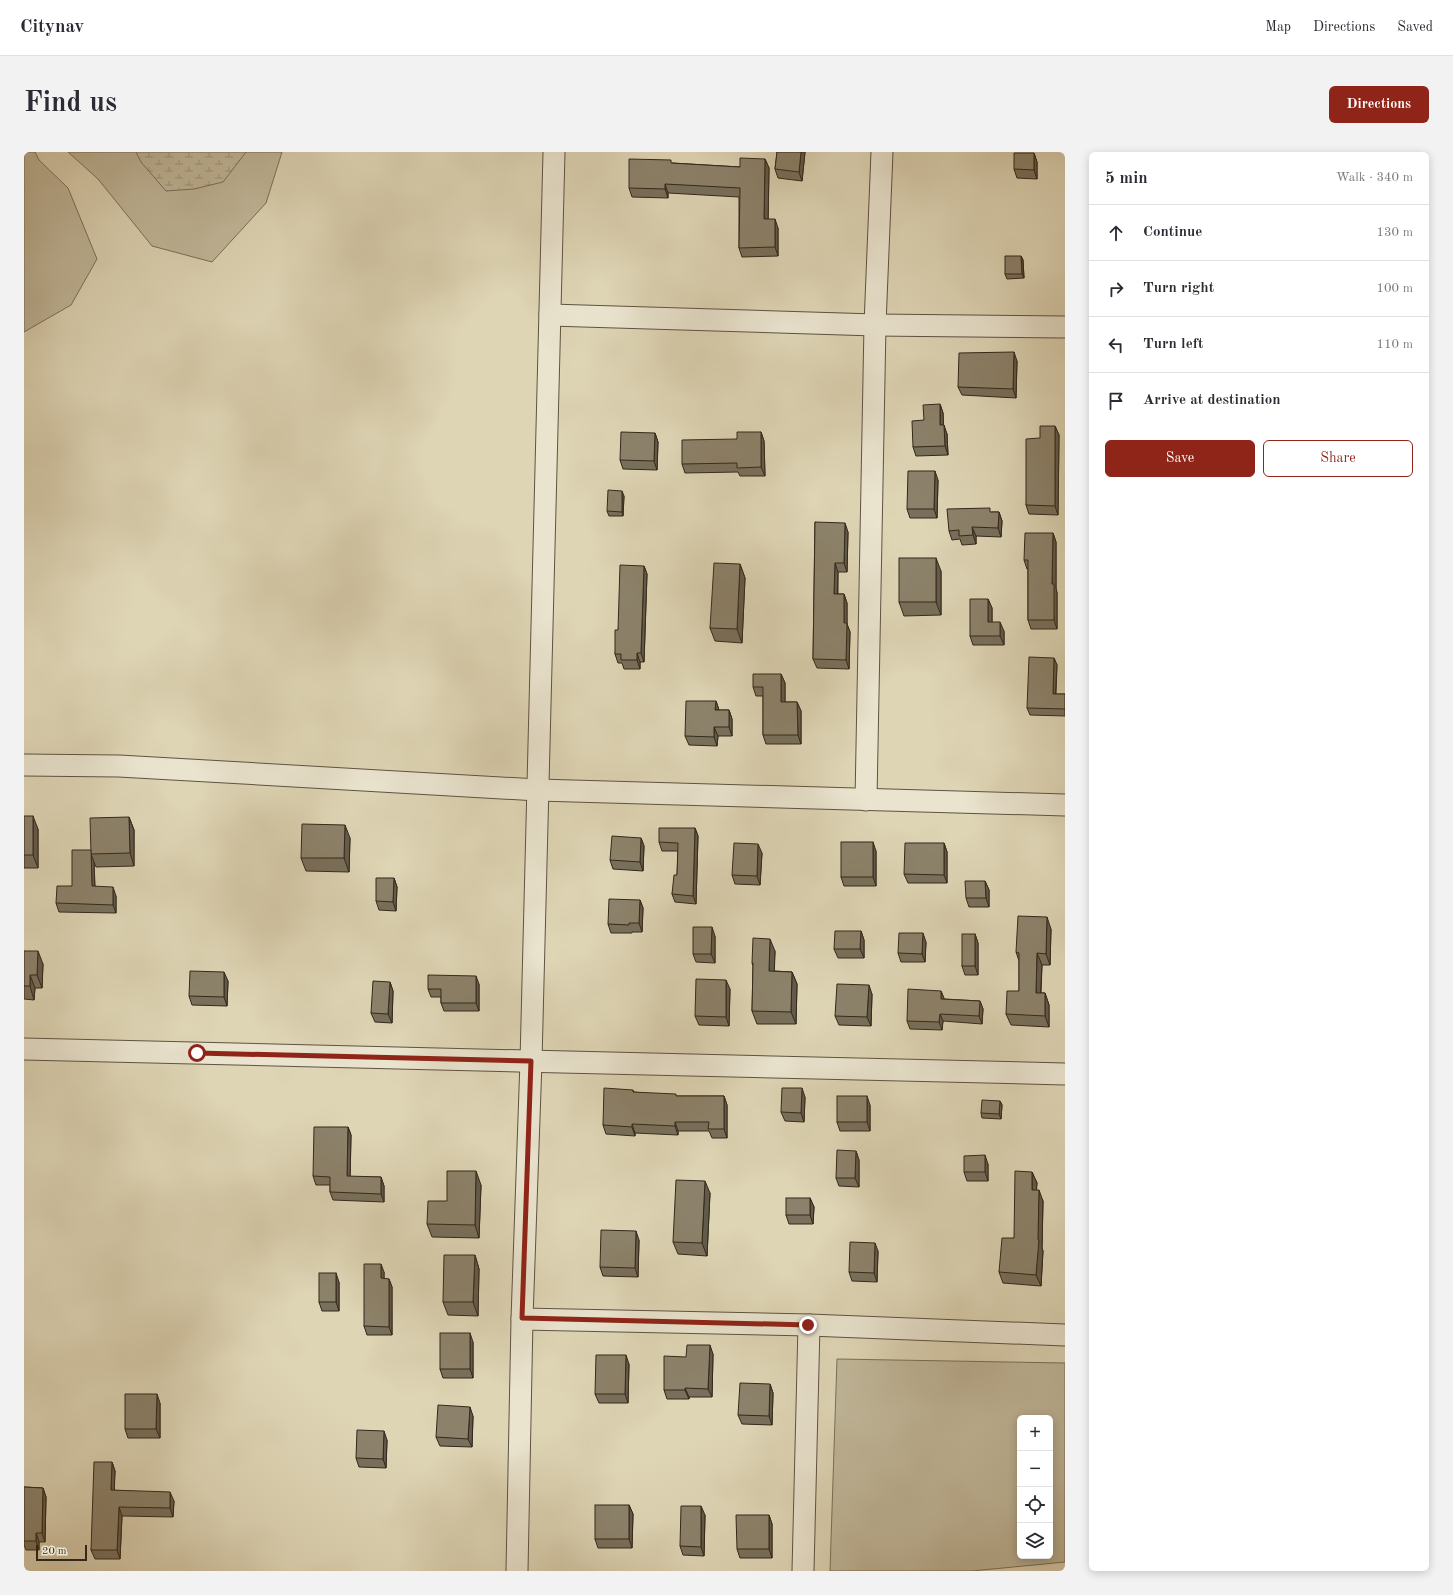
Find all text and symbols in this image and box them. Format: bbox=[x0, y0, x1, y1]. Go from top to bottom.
text: Citynav bbox=[20, 18, 84, 37]
text: Map bbox=[1265, 20, 1291, 34]
text: Directions bbox=[1313, 20, 1375, 34]
text: Saved bbox=[1397, 20, 1433, 34]
button: Directions bbox=[1329, 86, 1429, 123]
text: Find us bbox=[24, 90, 117, 118]
text: 5 min bbox=[1105, 170, 1148, 187]
text: Walk · 340 m bbox=[1336, 171, 1413, 184]
icon: ahead bbox=[1105, 222, 1127, 244]
text: Continue bbox=[1143, 225, 1202, 240]
text: 130 m bbox=[1376, 226, 1413, 239]
icon: right bbox=[1105, 278, 1127, 300]
text: Turn right bbox=[1143, 281, 1214, 296]
text: 100 m bbox=[1376, 282, 1413, 295]
icon: left bbox=[1105, 334, 1127, 356]
text: Turn left bbox=[1143, 337, 1203, 352]
text: 110 m bbox=[1376, 338, 1413, 351]
icon: arrive bbox=[1105, 390, 1127, 412]
text: Arrive at destination bbox=[1143, 393, 1281, 408]
button: Save bbox=[1105, 440, 1255, 477]
button: Share bbox=[1263, 440, 1413, 477]
route start bbox=[188, 1044, 206, 1062]
route end bbox=[799, 1316, 817, 1334]
map controls bbox=[1017, 1415, 1053, 1559]
button: + bbox=[1017, 1415, 1053, 1451]
button: − bbox=[1017, 1451, 1053, 1487]
button: locate bbox=[1017, 1487, 1053, 1523]
button: layers bbox=[1017, 1523, 1053, 1559]
scale bar bbox=[36, 1543, 87, 1562]
text: 20 m bbox=[42, 1546, 67, 1557]

